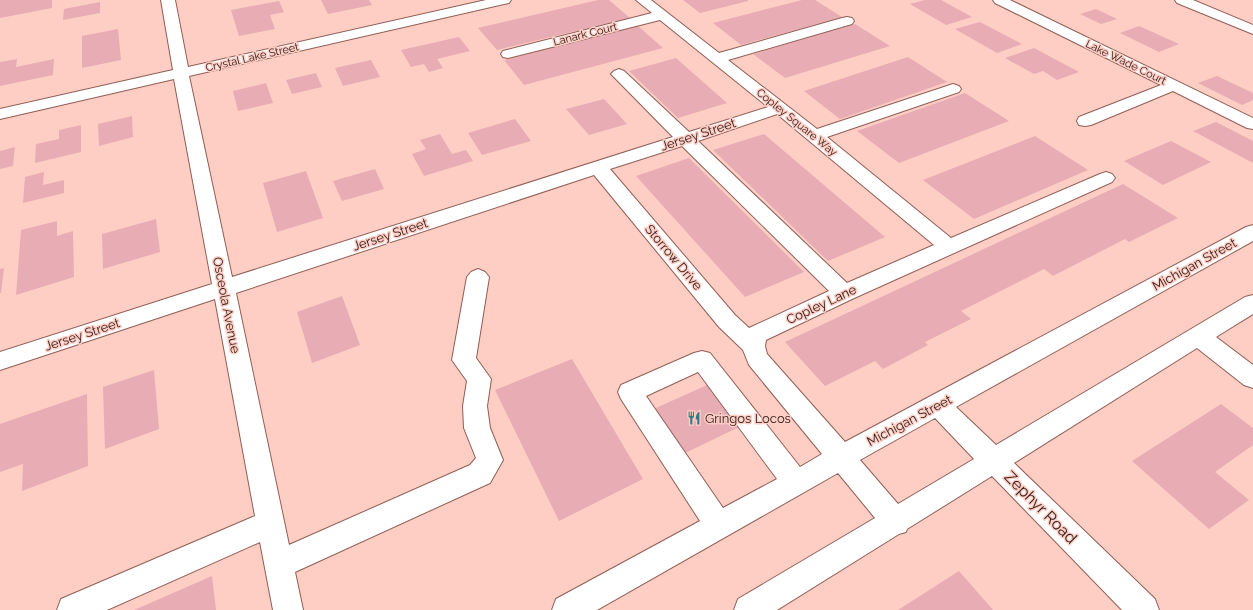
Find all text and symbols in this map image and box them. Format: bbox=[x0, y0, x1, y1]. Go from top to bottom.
street label: Lanark Court bbox=[552, 20, 619, 49]
street label: Lake Wade Court bbox=[1083, 37, 1168, 88]
street label: Crystal Lake Street bbox=[204, 40, 300, 75]
street label: Copley Square Way bbox=[754, 86, 840, 159]
street label: Jersey Street bbox=[659, 115, 738, 154]
street label: Jersey Street bbox=[351, 215, 430, 254]
street label: Storrow Drive bbox=[642, 222, 706, 293]
street label: Michigan Street bbox=[1150, 235, 1239, 294]
street label: Osceola Avenue bbox=[210, 256, 243, 355]
street label: Copley Lane bbox=[784, 282, 859, 327]
street label: Jersey Street bbox=[43, 315, 122, 354]
street label: Michigan Street bbox=[864, 391, 955, 449]
restaurant icon: Gringos Locos bbox=[686, 410, 702, 426]
place label: Gringos Locos bbox=[705, 411, 791, 426]
street label: Zephyr Road bbox=[1000, 467, 1081, 548]

